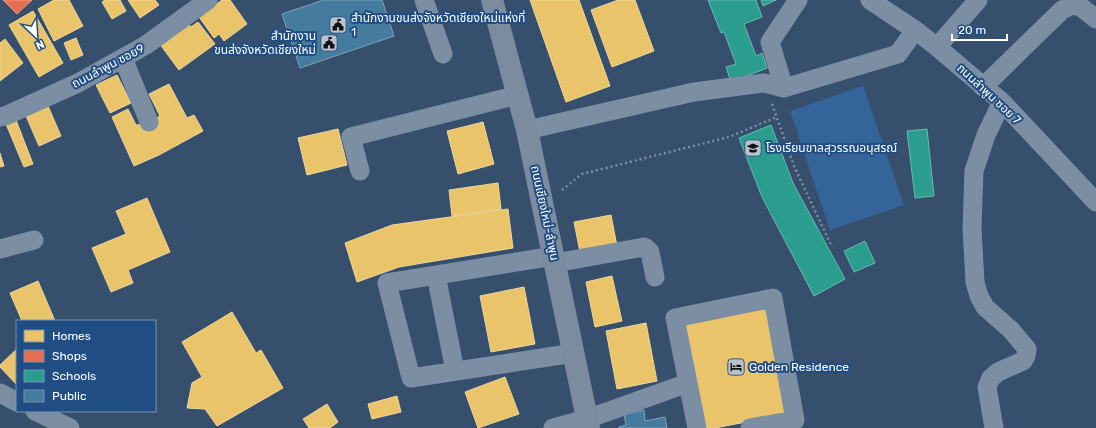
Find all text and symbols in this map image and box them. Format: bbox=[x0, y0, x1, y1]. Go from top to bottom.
place label: สำนักงานขนส่งจังหวัดเชียงใหม่แห่งที่ 1 bbox=[351, 9, 525, 39]
public building icon: สำนักงานขนส่งจังหวัดเชียงใหม่แห่งที่ 1 bbox=[328, 15, 348, 35]
north arrow bbox=[16, 16, 56, 56]
scale bar bbox=[952, 16, 1007, 42]
text: 20 m bbox=[958, 23, 986, 37]
place label: สำนักงาน ขนส่งจังหวัดเชียงใหม่ bbox=[214, 29, 316, 57]
public building icon: สำนักงาน ขนส่งจังหวัดเชียงใหม่ bbox=[319, 33, 339, 53]
text: N bbox=[34, 37, 46, 52]
street label: ถนนลำพูน ซอย9 bbox=[69, 41, 147, 91]
street label: ถนนลำพูน ซอย 7 bbox=[954, 61, 1024, 127]
school or university icon: โรงเรียนขาลสุวรรณอนุสรณ์ bbox=[743, 138, 763, 158]
place label: โรงเรียนขาลสุวรรณอนุสรณ์ bbox=[766, 141, 897, 155]
street label: ถนนเชียงใหม่-ลำพูน bbox=[528, 164, 562, 262]
legend bbox=[16, 320, 156, 412]
text: Homes bbox=[52, 329, 91, 343]
text: Shops bbox=[52, 349, 87, 363]
hotel icon: Golden Residence bbox=[726, 357, 746, 377]
place label: Golden Residence bbox=[749, 360, 849, 374]
text: Schools bbox=[52, 369, 96, 383]
text: Public bbox=[52, 389, 87, 403]

